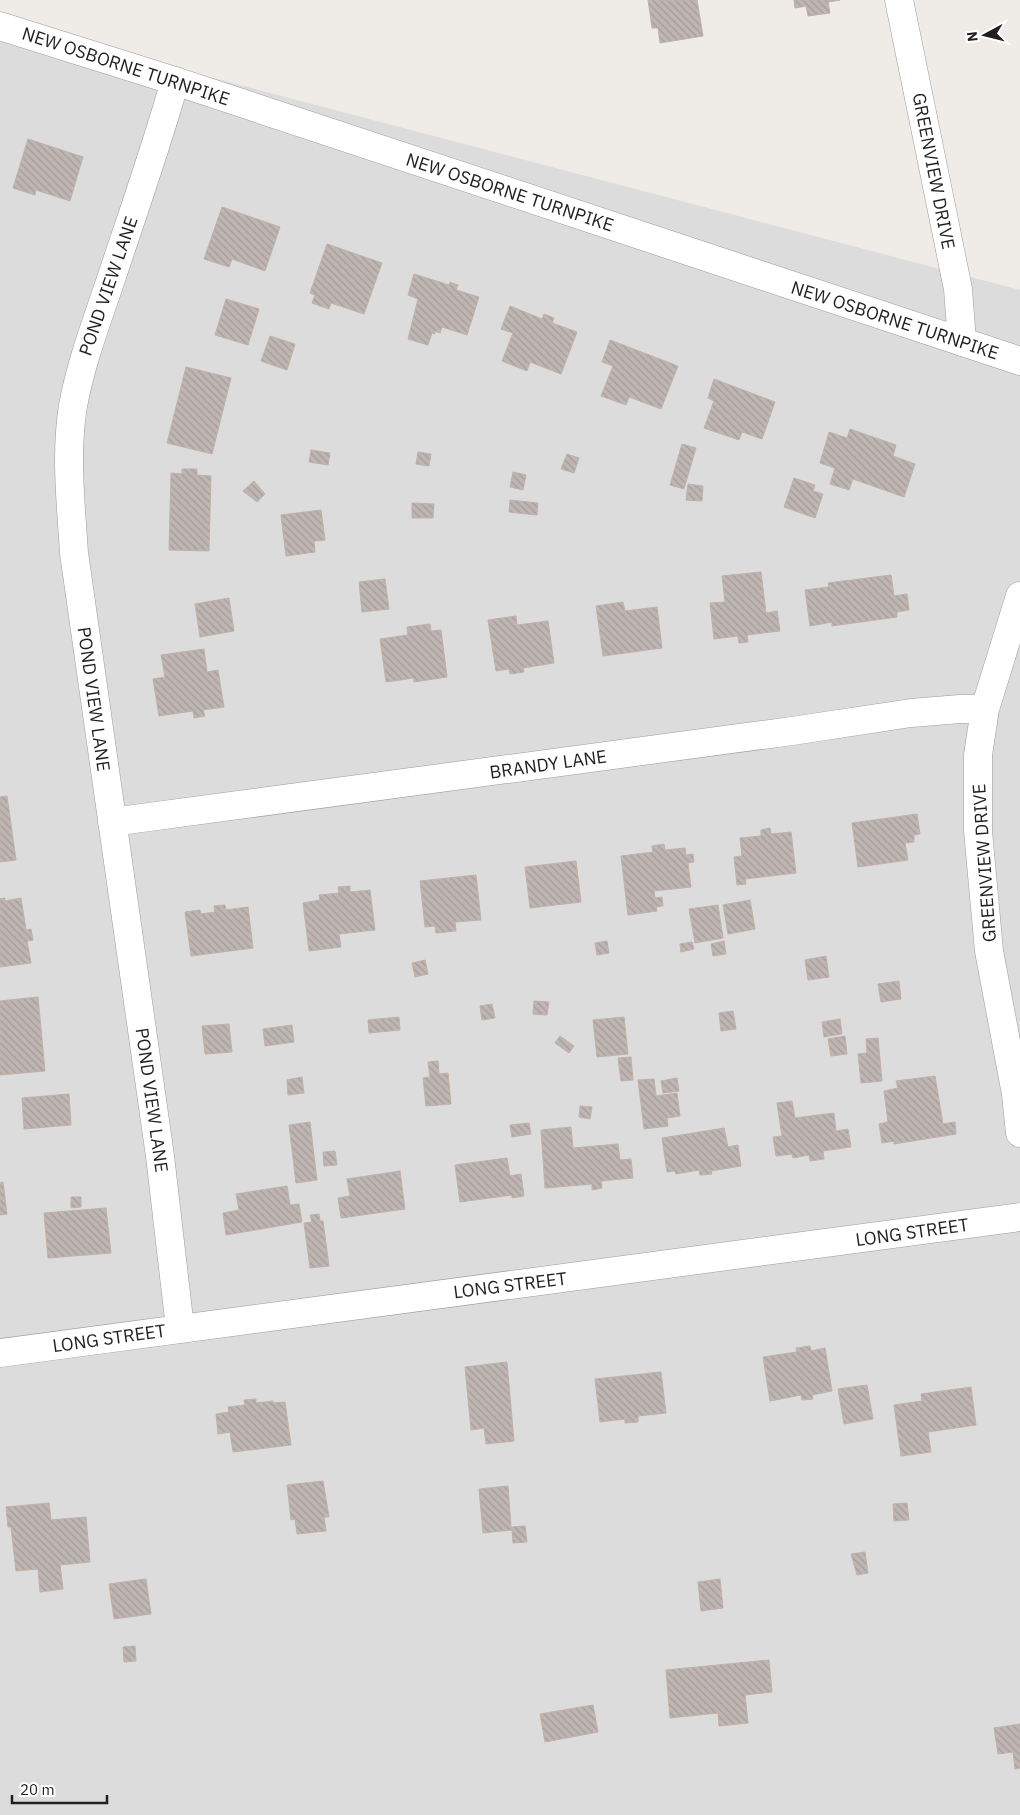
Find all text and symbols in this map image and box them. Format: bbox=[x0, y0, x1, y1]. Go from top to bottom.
north arrow bbox=[960, 10, 1010, 60]
street label: NEW OSBORNE TURNPIKE bbox=[19, 22, 233, 110]
text: N bbox=[963, 30, 982, 43]
street label: GREENVIEW DRIVE bbox=[908, 91, 960, 251]
street label: NEW OSBORNE TURNPIKE bbox=[403, 148, 617, 236]
street label: POND VIEW LANE bbox=[73, 213, 143, 359]
street label: NEW OSBORNE TURNPIKE bbox=[788, 276, 1002, 364]
street label: POND VIEW LANE bbox=[72, 625, 116, 773]
street label: BRANDY LANE bbox=[488, 744, 608, 784]
street label: GREENVIEW DRIVE bbox=[967, 783, 1001, 943]
street label: POND VIEW LANE bbox=[130, 1026, 174, 1174]
street label: LONG STREET bbox=[854, 1213, 970, 1251]
street label: LONG STREET bbox=[452, 1267, 568, 1303]
street label: LONG STREET bbox=[51, 1319, 167, 1357]
scale bar bbox=[12, 1772, 108, 1804]
text: 20 m bbox=[20, 1780, 55, 1799]

